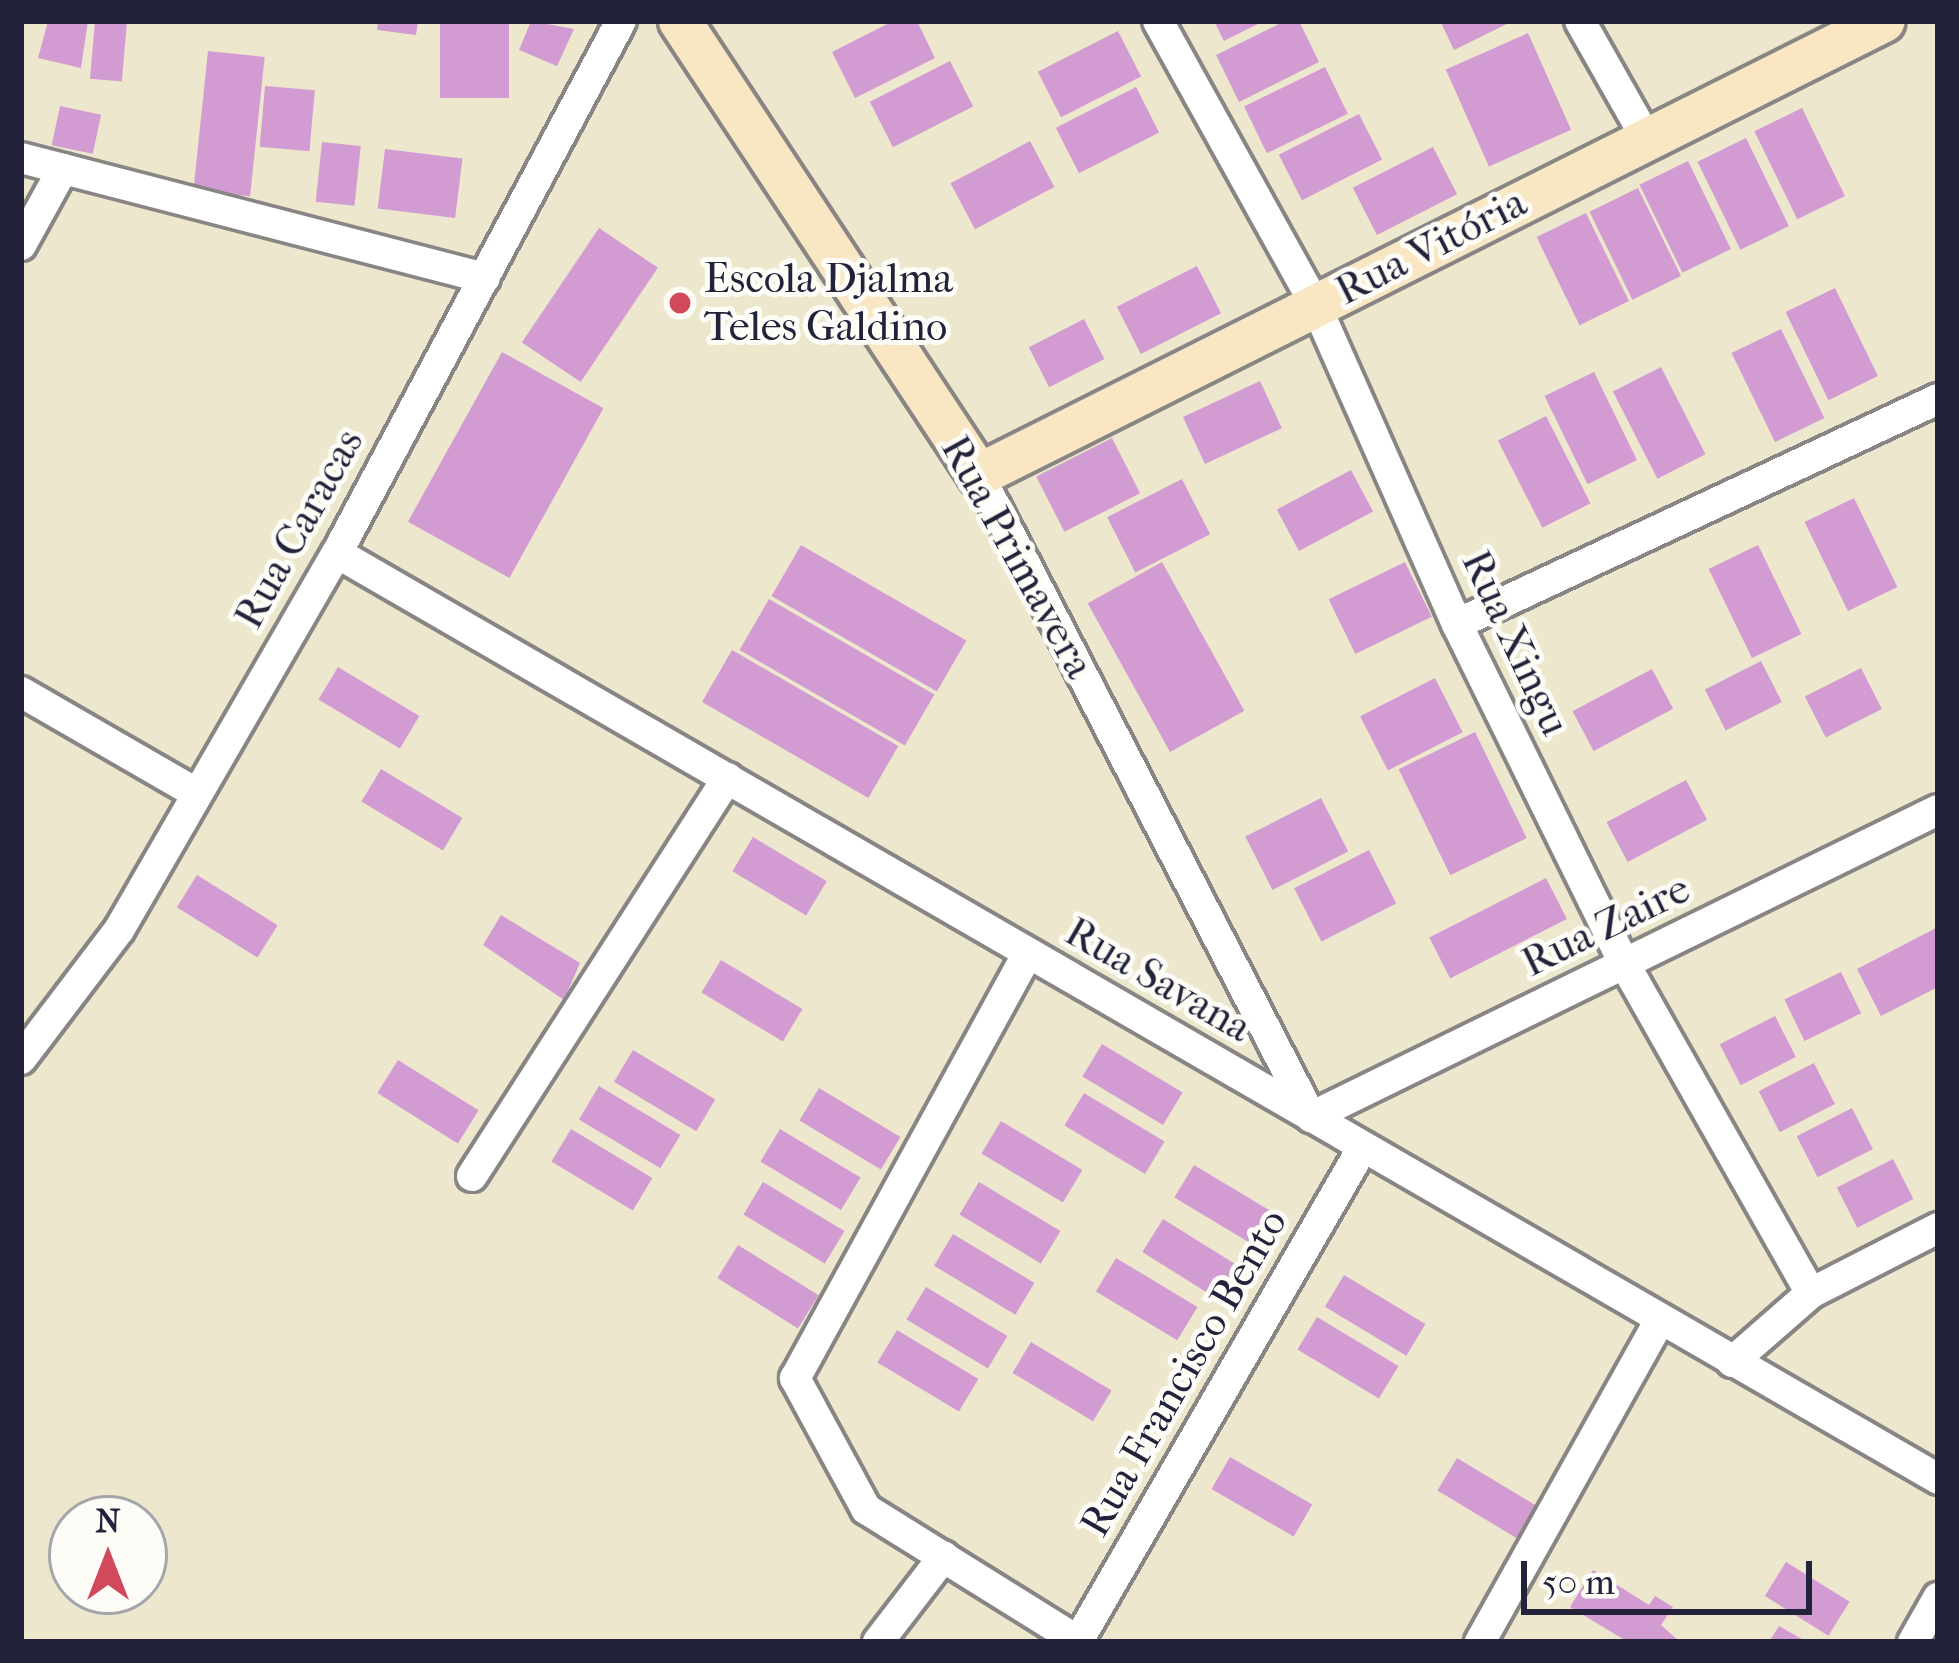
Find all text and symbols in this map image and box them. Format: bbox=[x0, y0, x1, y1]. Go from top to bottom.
street label: Rua Vitória bbox=[1327, 178, 1535, 316]
place label: Escola Djalma Teles Galdino bbox=[704, 254, 953, 352]
marker: Escola Djalma Teles Galdino bbox=[667, 290, 693, 316]
street label: Rua Caracas bbox=[224, 420, 374, 638]
street label: Rua Primavera bbox=[930, 427, 1104, 687]
street label: Rua Xingu bbox=[1450, 542, 1580, 744]
street label: Rua Zaire bbox=[1514, 864, 1698, 988]
street label: Rua Savana bbox=[1056, 907, 1260, 1053]
street label: Rua Francisco Bento bbox=[1070, 1200, 1298, 1546]
north arrow bbox=[48, 1495, 168, 1615]
text: N bbox=[95, 1502, 121, 1541]
scale bar bbox=[1527, 1537, 1818, 1611]
text: 50 m bbox=[1542, 1561, 1615, 1603]

